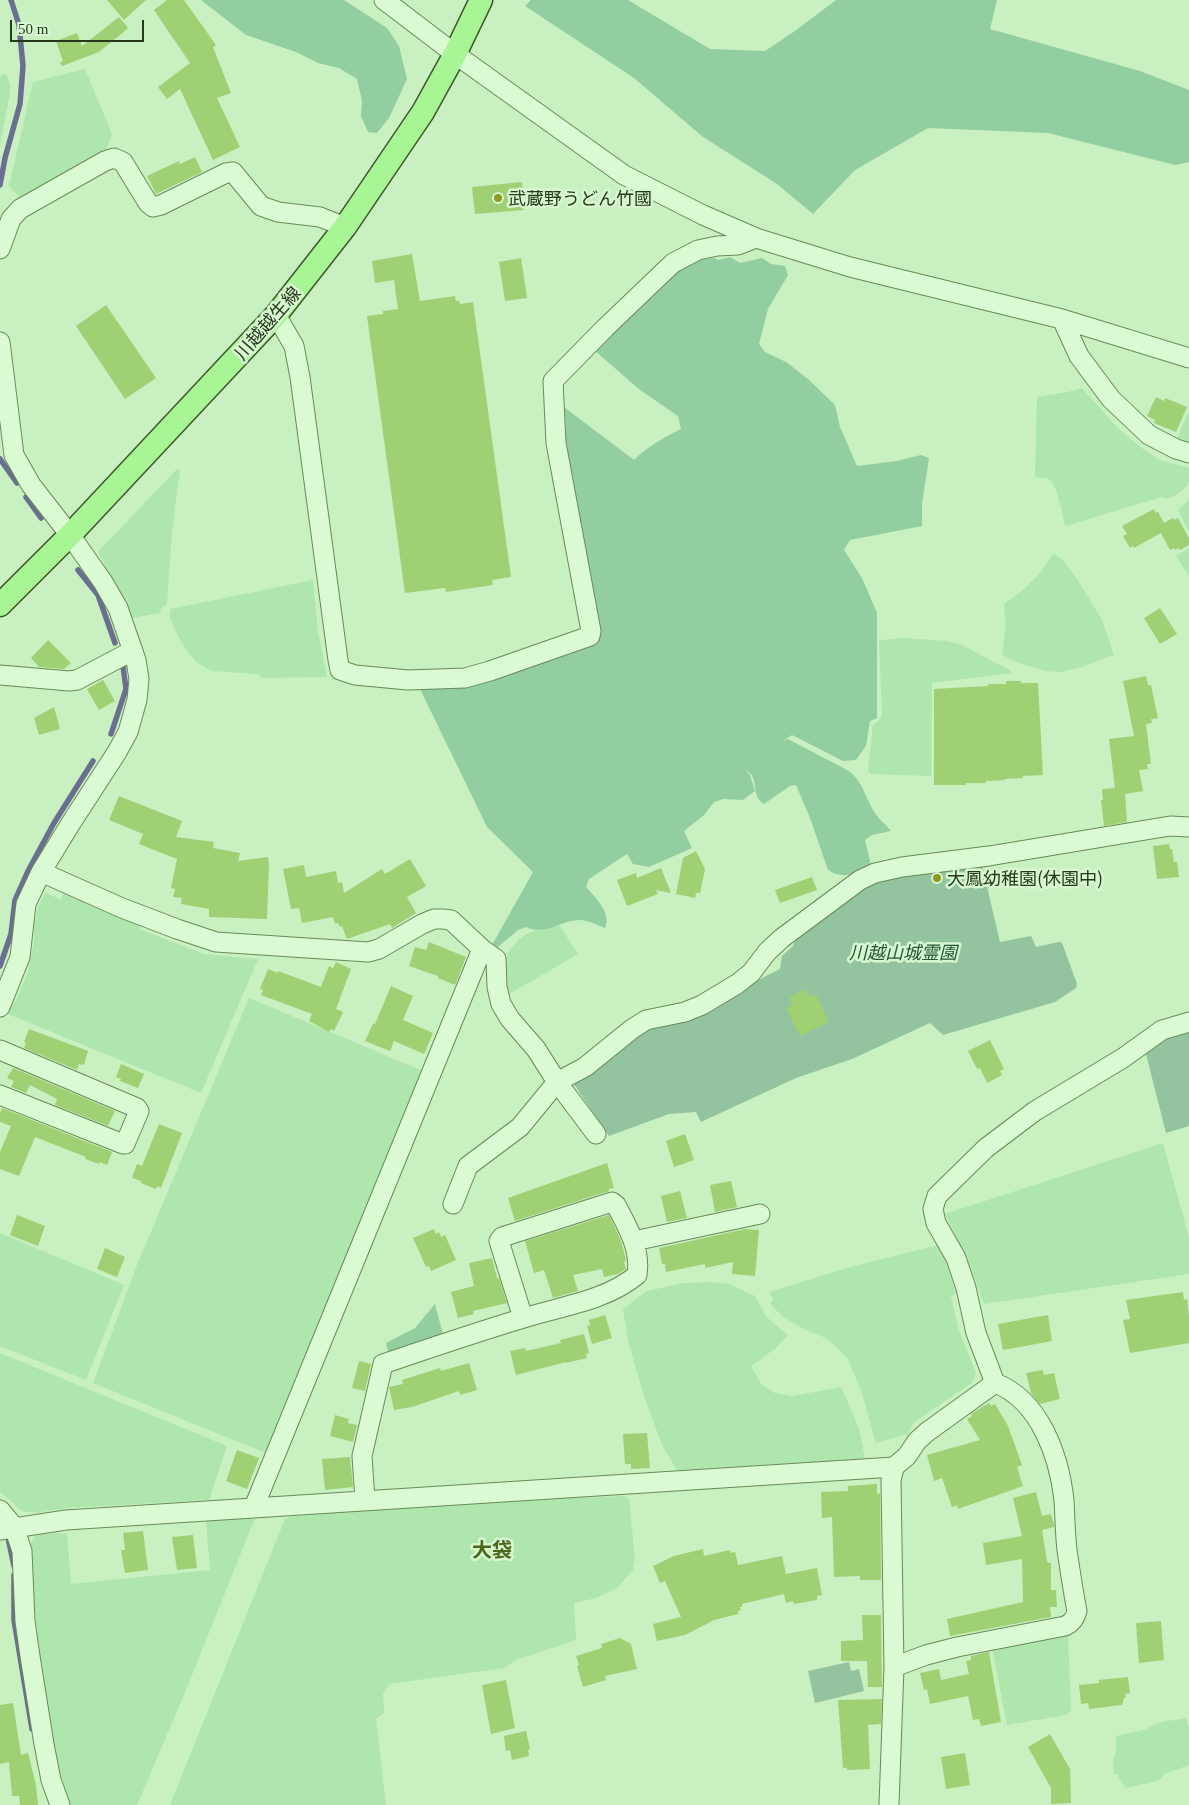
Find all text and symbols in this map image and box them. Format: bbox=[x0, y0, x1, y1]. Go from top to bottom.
scale bar bbox=[12, 10, 146, 42]
text: 50 m bbox=[18, 21, 48, 37]
place label: 武蔵野うどん竹國 bbox=[508, 187, 652, 209]
marker: 武蔵野うどん竹國 bbox=[492, 192, 504, 204]
street label: 川越越生線 bbox=[229, 282, 305, 364]
place label: 大鳳幼稚園(休園中) bbox=[947, 867, 1103, 889]
marker: 大鳳幼稚園(休園中) bbox=[931, 872, 943, 884]
park label: 川越山城霊園 bbox=[849, 941, 957, 963]
district label: 大袋 bbox=[472, 1537, 512, 1561]

